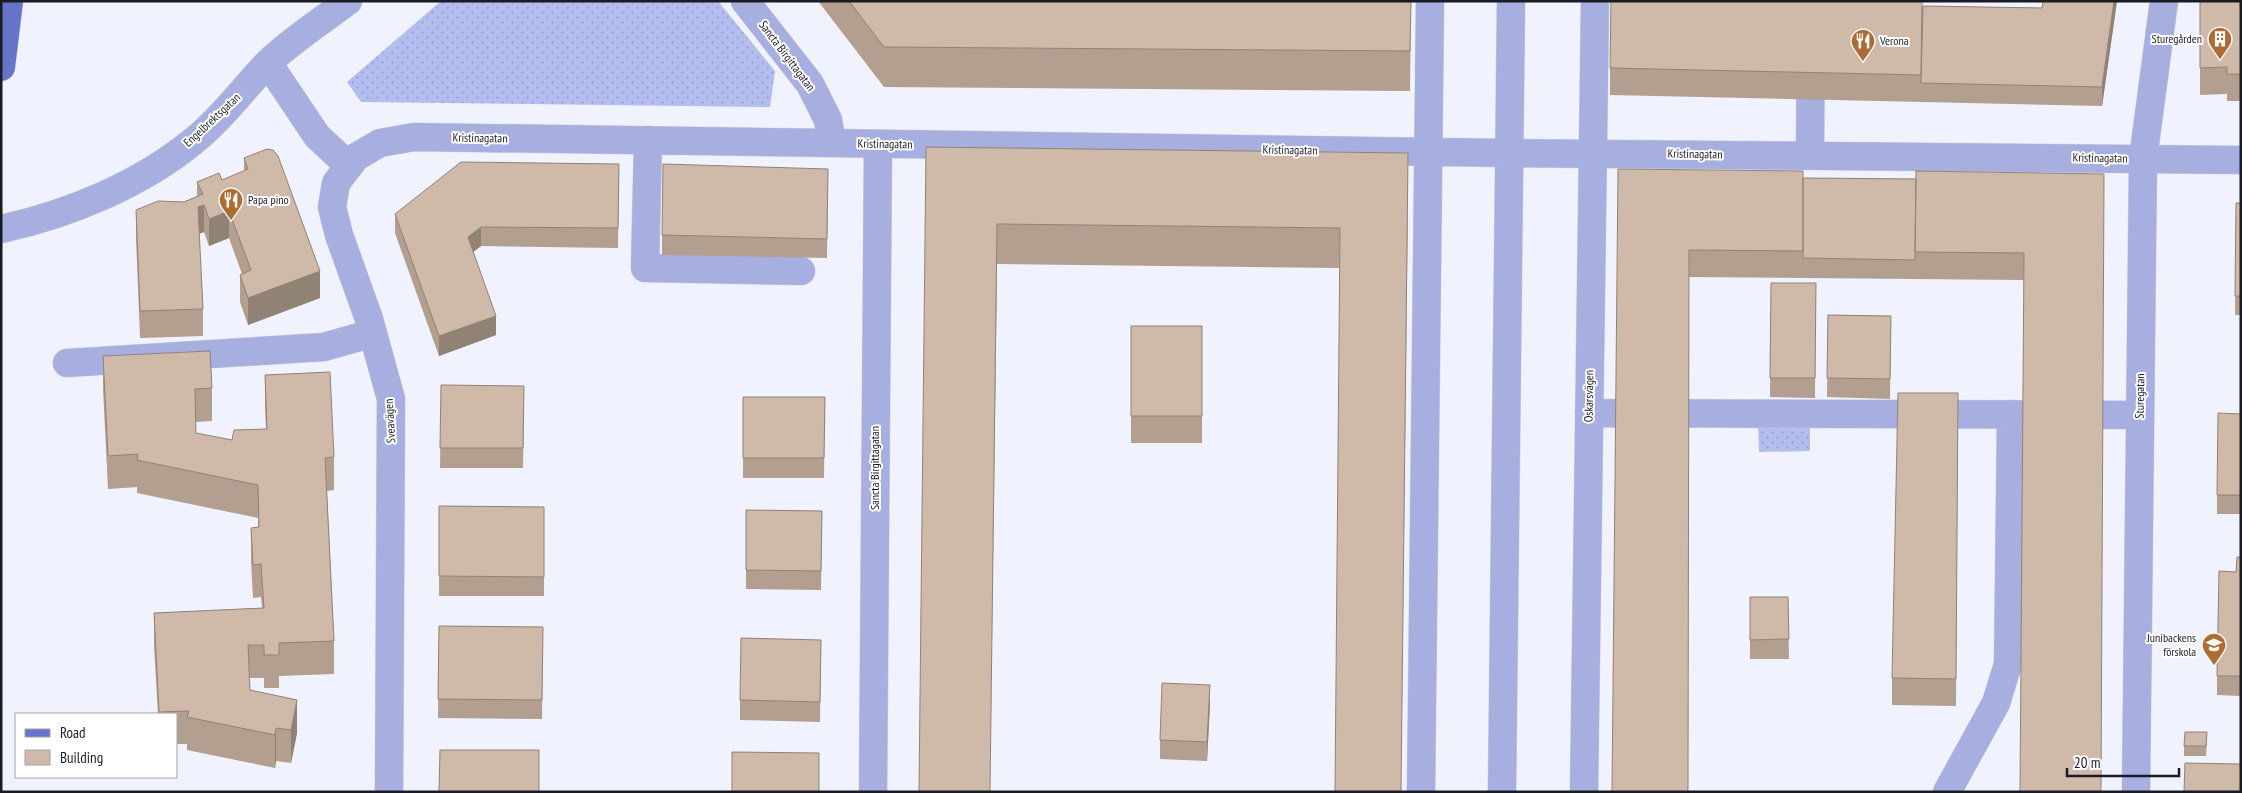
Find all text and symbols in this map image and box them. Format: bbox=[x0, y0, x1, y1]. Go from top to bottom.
street label: Sancta Birgittagatan bbox=[756, 18, 819, 94]
building icon: Sturegården bbox=[2207, 26, 2233, 60]
restaurant icon: Verona bbox=[1850, 28, 1876, 62]
place label: Sturegården bbox=[2152, 31, 2202, 46]
place label: Verona bbox=[1879, 33, 1909, 48]
street label: Engelbrektsgatan bbox=[180, 90, 243, 150]
street label: Kristinagatan bbox=[452, 130, 508, 145]
street label: Kristinagatan bbox=[857, 136, 913, 151]
street label: Kristinagatan bbox=[1262, 142, 1318, 157]
street label: Kristinagatan bbox=[1667, 146, 1723, 161]
street label: Kristinagatan bbox=[2072, 150, 2128, 165]
restaurant icon: Papa pino bbox=[218, 187, 244, 221]
place label: Papa pino bbox=[248, 192, 289, 207]
street label: Oskarsvägen bbox=[1581, 370, 1596, 422]
street label: Sturegatan bbox=[2132, 373, 2147, 419]
street label: Sveavägen bbox=[381, 398, 398, 444]
street label: Sancta Birgittagatan bbox=[867, 426, 882, 510]
place label: Junibackens förskola bbox=[2146, 630, 2196, 659]
school or university icon: Junibackens förskola bbox=[2201, 632, 2227, 666]
legend bbox=[15, 713, 178, 778]
text: Road bbox=[60, 723, 86, 742]
scale bar bbox=[2067, 746, 2180, 778]
text: Building bbox=[60, 748, 103, 767]
text: 20 m bbox=[2074, 753, 2100, 772]

